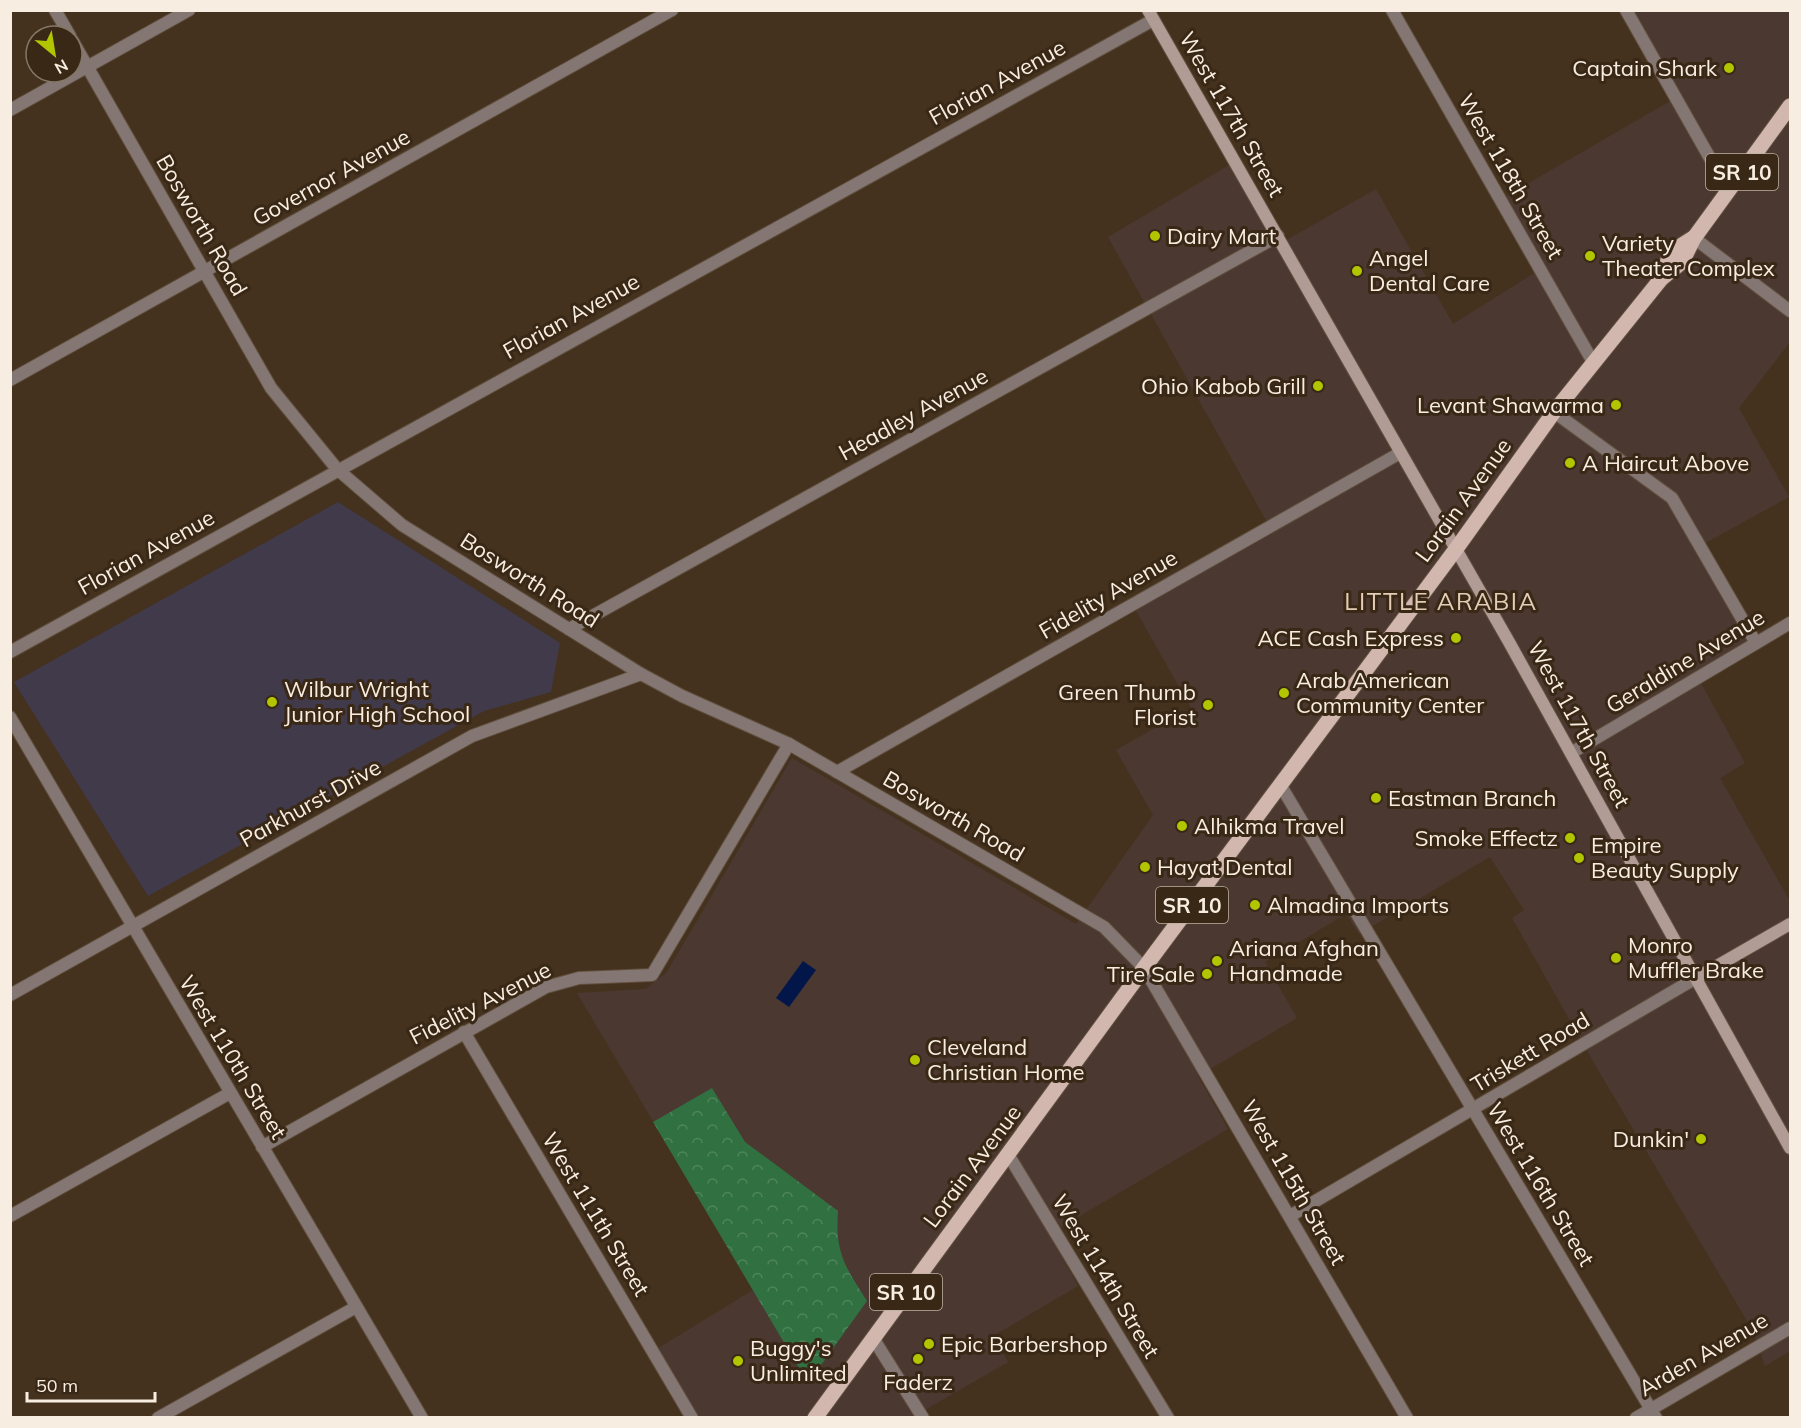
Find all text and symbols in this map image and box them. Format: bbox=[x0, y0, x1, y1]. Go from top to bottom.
north arrow bbox=[24, 24, 84, 84]
street label: West 117th Street bbox=[1173, 26, 1291, 202]
street label: Florian Avenue bbox=[924, 33, 1070, 131]
place label: Captain Shark bbox=[1572, 54, 1718, 82]
text: N bbox=[51, 55, 72, 79]
marker: Captain Shark bbox=[1722, 61, 1736, 75]
street label: West 118th Street bbox=[1452, 88, 1570, 264]
street label: Governor Avenue bbox=[247, 122, 415, 232]
street label: Bosworth Road bbox=[150, 149, 254, 301]
road number: SR 10 bbox=[1706, 154, 1778, 190]
place label: Dairy Mart bbox=[1167, 222, 1277, 250]
marker: Dairy Mart bbox=[1148, 229, 1162, 243]
place label: Variety Theater Complex bbox=[1602, 229, 1775, 282]
place label: Angel Dental Care bbox=[1369, 244, 1490, 297]
marker: Variety Theater Complex bbox=[1583, 249, 1597, 263]
marker: Angel Dental Care bbox=[1350, 264, 1364, 278]
street label: Florian Avenue bbox=[498, 267, 644, 365]
street label: Headley Avenue bbox=[833, 361, 993, 467]
place label: Ohio Kabob Grill bbox=[1141, 372, 1306, 400]
marker: Ohio Kabob Grill bbox=[1311, 379, 1325, 393]
place label: Levant Shawarma bbox=[1417, 391, 1604, 419]
marker: Levant Shawarma bbox=[1609, 398, 1623, 412]
street label: Lorain Avenue bbox=[1409, 433, 1517, 567]
place label: A Haircut Above bbox=[1582, 449, 1749, 477]
marker: A Haircut Above bbox=[1563, 456, 1577, 470]
street label: Florian Avenue bbox=[73, 503, 219, 601]
street label: Bosworth Road bbox=[455, 526, 605, 634]
street label: Fidelity Avenue bbox=[1034, 543, 1182, 645]
district label: LITTLE ARABIA bbox=[1344, 586, 1538, 616]
street label: Geraldine Avenue bbox=[1601, 603, 1769, 719]
place label: ACE Cash Express bbox=[1257, 624, 1444, 652]
marker: ACE Cash Express bbox=[1449, 631, 1463, 645]
street label: West 117th Street bbox=[1522, 636, 1637, 812]
place label: Arab American Community Center bbox=[1296, 666, 1484, 719]
place label: Wilbur Wright Junior High School bbox=[284, 675, 470, 728]
place label: Green Thumb Florist bbox=[1058, 678, 1196, 731]
marker: Arab American Community Center bbox=[1277, 686, 1291, 700]
marker: Wilbur Wright Junior High School bbox=[265, 695, 279, 709]
marker: Green Thumb Florist bbox=[1201, 698, 1215, 712]
street label: Parkhurst Drive bbox=[234, 753, 386, 853]
street label: Bosworth Road bbox=[878, 764, 1030, 868]
place label: Eastman Branch bbox=[1388, 784, 1556, 812]
marker: Eastman Branch bbox=[1369, 791, 1383, 805]
place label: Alhikma Travel bbox=[1194, 812, 1344, 840]
marker: Alhikma Travel bbox=[1175, 819, 1189, 833]
place label: Smoke Effectz bbox=[1415, 824, 1558, 852]
marker: Smoke Effectz bbox=[1563, 831, 1577, 845]
place label: Empire Beauty Supply bbox=[1591, 831, 1739, 884]
marker: Empire Beauty Supply bbox=[1572, 851, 1586, 865]
place label: Hayat Dental bbox=[1157, 853, 1292, 881]
marker: Hayat Dental bbox=[1138, 860, 1152, 874]
road number: SR 10 bbox=[1156, 887, 1228, 923]
place label: Almadina Imports bbox=[1267, 891, 1449, 919]
marker: Almadina Imports bbox=[1248, 898, 1262, 912]
place label: Monro Muffler Brake bbox=[1628, 931, 1764, 984]
place label: Ariana Afghan Handmade bbox=[1229, 934, 1379, 987]
marker: Monro Muffler Brake bbox=[1609, 951, 1623, 965]
marker: Ariana Afghan Handmade bbox=[1210, 954, 1224, 968]
street label: Fidelity Avenue bbox=[405, 955, 555, 1051]
place label: Tire Sale bbox=[1107, 960, 1195, 988]
marker: Tire Sale bbox=[1200, 967, 1214, 981]
street label: West 110th Street bbox=[173, 970, 293, 1144]
street label: Triskett Road bbox=[1466, 1006, 1594, 1098]
place label: Cleveland Christian Home bbox=[927, 1033, 1084, 1086]
marker: Cleveland Christian Home bbox=[908, 1053, 922, 1067]
street label: West 115th Street bbox=[1235, 1094, 1353, 1270]
street label: West 116th Street bbox=[1481, 1097, 1601, 1271]
street label: Lorain Avenue bbox=[917, 1099, 1027, 1233]
place label: Dunkin' bbox=[1613, 1125, 1689, 1153]
street label: West 111th Street bbox=[536, 1127, 656, 1301]
marker: Dunkin' bbox=[1694, 1132, 1708, 1146]
street label: West 114th Street bbox=[1046, 1189, 1166, 1363]
road number: SR 10 bbox=[870, 1274, 942, 1310]
street label: Arden Avenue bbox=[1633, 1306, 1773, 1402]
place label: Epic Barbershop bbox=[941, 1330, 1108, 1358]
place label: Buggy's Unlimited bbox=[750, 1334, 847, 1387]
marker: Epic Barbershop bbox=[922, 1337, 936, 1351]
marker: Faderz bbox=[911, 1352, 925, 1366]
marker: Buggy's Unlimited bbox=[731, 1354, 745, 1368]
scale bar bbox=[27, 1365, 154, 1403]
place label: Faderz bbox=[883, 1368, 953, 1396]
text: 50 m bbox=[36, 1374, 78, 1397]

